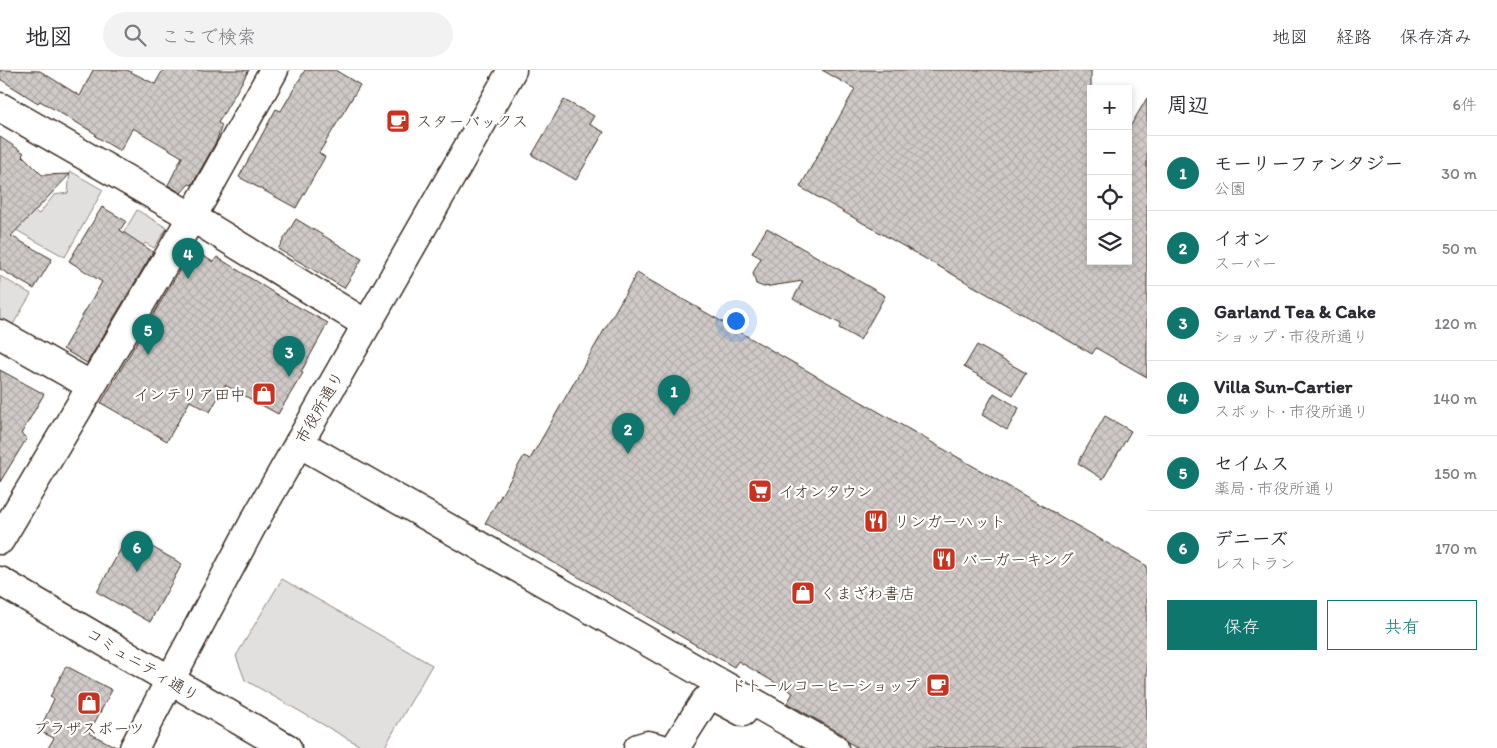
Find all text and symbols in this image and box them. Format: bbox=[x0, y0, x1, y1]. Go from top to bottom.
search box bbox=[103, 12, 453, 57]
icon: search bbox=[121, 21, 149, 49]
text: 地図 bbox=[25, 22, 73, 51]
text: ここで検索 bbox=[161, 25, 256, 48]
text: 地図 bbox=[1272, 26, 1308, 48]
text: 経路 bbox=[1336, 26, 1372, 48]
text: 保存済み bbox=[1400, 26, 1472, 48]
map controls bbox=[1087, 85, 1132, 265]
button: + bbox=[1087, 85, 1132, 130]
text: 周辺 bbox=[1167, 92, 1209, 117]
text: 6件 bbox=[1453, 95, 1477, 114]
cafe icon: スターバックス bbox=[385, 108, 411, 134]
place label: スターバックス bbox=[416, 112, 528, 131]
button: − bbox=[1087, 130, 1132, 175]
text: モーリーファンタジー bbox=[1214, 152, 1403, 175]
text: 1 bbox=[1179, 164, 1187, 183]
text: 30 m bbox=[1441, 164, 1477, 183]
button: locate bbox=[1087, 175, 1132, 220]
text: 公園 bbox=[1214, 179, 1246, 198]
button: layers bbox=[1087, 220, 1132, 265]
text: イオン bbox=[1214, 227, 1271, 250]
pin: 4 bbox=[172, 238, 204, 279]
text: 2 bbox=[1179, 239, 1187, 258]
text: 50 m bbox=[1442, 239, 1477, 258]
text: スーパー bbox=[1214, 254, 1277, 273]
text: Garland Tea & Cake bbox=[1214, 300, 1376, 323]
your location bbox=[723, 308, 749, 334]
pin: 5 bbox=[132, 314, 164, 355]
text: 3 bbox=[1179, 314, 1187, 333]
text: 120 m bbox=[1434, 314, 1477, 333]
text: ショップ · 市役所通り bbox=[1214, 327, 1368, 346]
pin: 3 bbox=[273, 336, 305, 377]
street label: 市役所通り bbox=[291, 368, 348, 447]
pin: 1 bbox=[658, 375, 690, 416]
text: Villa Sun-Cartier bbox=[1214, 375, 1352, 398]
shop icon: インテリア田中 bbox=[251, 381, 277, 407]
place label: インテリア田中 bbox=[133, 385, 246, 404]
text: 4 bbox=[1178, 389, 1188, 408]
text: 140 m bbox=[1433, 389, 1477, 408]
text: スポット · 市役所通り bbox=[1214, 402, 1369, 421]
pin: 2 bbox=[612, 413, 644, 454]
text: セイムス bbox=[1214, 452, 1289, 475]
text: 5 bbox=[1179, 464, 1187, 483]
text: 150 m bbox=[1434, 464, 1477, 483]
supermarket icon: イオンタウン bbox=[747, 478, 773, 504]
text: 薬局 · 市役所通り bbox=[1214, 479, 1337, 498]
place label: イオンタウン bbox=[778, 482, 873, 501]
restaurant icon: リンガーハット bbox=[863, 508, 889, 534]
place label: リンガーハット bbox=[894, 512, 1006, 531]
text: デニーズ bbox=[1214, 527, 1288, 550]
pin: 6 bbox=[121, 531, 153, 572]
text: 6 bbox=[1179, 539, 1187, 558]
text: 170 m bbox=[1435, 539, 1477, 558]
restaurant icon: バーガーキング bbox=[931, 546, 957, 572]
place label: バーガーキング bbox=[962, 550, 1074, 569]
text: レストラン bbox=[1214, 554, 1295, 573]
shop icon: くまざわ書店 bbox=[790, 580, 816, 606]
place label: くまざわ書店 bbox=[820, 584, 915, 603]
button: 保存 bbox=[1167, 600, 1317, 650]
button: 共有 bbox=[1327, 600, 1477, 650]
street label: コミュニティ通り bbox=[83, 623, 203, 706]
cafe icon: ドトールコーヒーショップ bbox=[925, 672, 951, 698]
place label: ドトールコーヒーショップ bbox=[730, 676, 920, 695]
shop icon: プラザスポーツ bbox=[76, 690, 102, 716]
place label: プラザスポーツ bbox=[33, 719, 145, 738]

